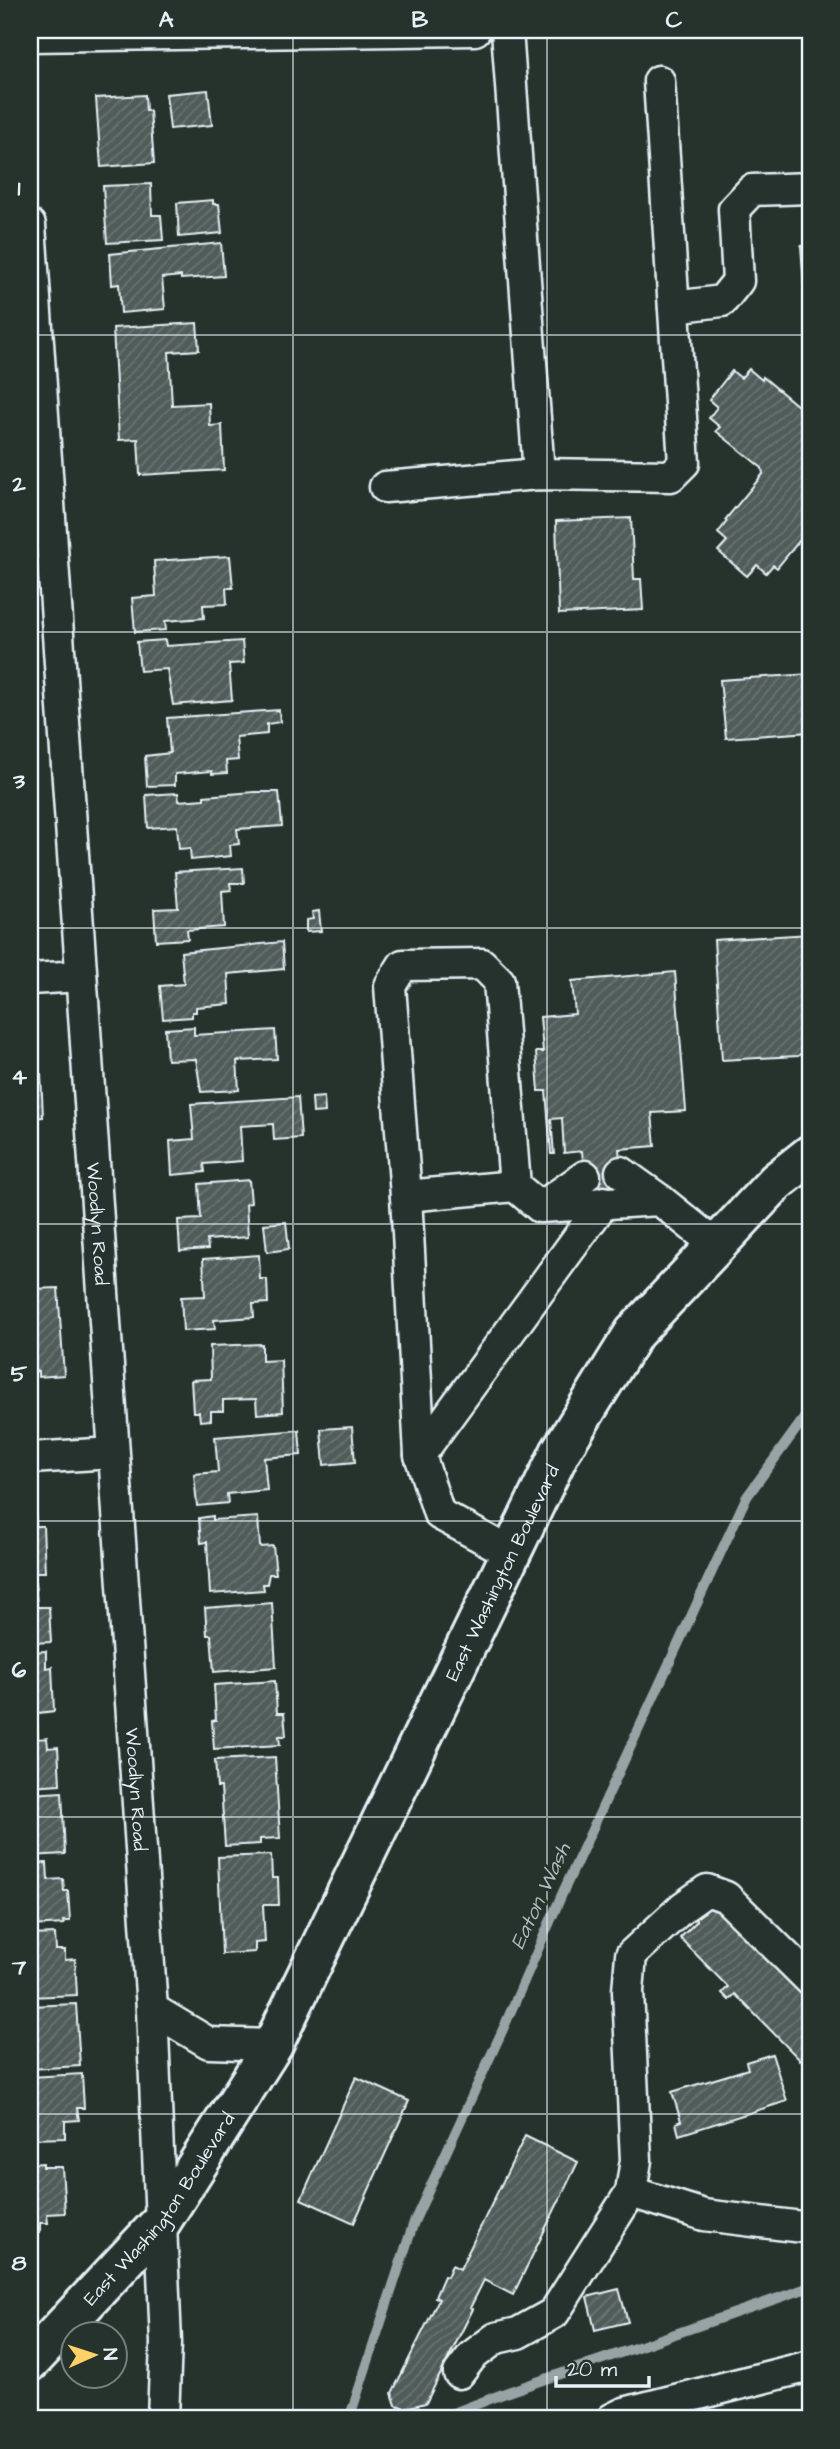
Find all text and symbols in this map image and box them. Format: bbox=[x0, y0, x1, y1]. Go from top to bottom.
text: A bbox=[159, 4, 174, 36]
text: B bbox=[412, 4, 429, 36]
text: C bbox=[666, 4, 683, 36]
text: 1 bbox=[18, 172, 21, 204]
text: 2 bbox=[11, 468, 26, 500]
text: 3 bbox=[12, 765, 25, 797]
text: 4 bbox=[11, 1061, 27, 1093]
street label: Woodlyn Road bbox=[79, 1161, 114, 1286]
text: 5 bbox=[11, 1358, 28, 1390]
street label: East Washington Boulevard bbox=[439, 1461, 567, 1686]
text: 6 bbox=[12, 1654, 27, 1686]
street label: Woodlyn Road bbox=[118, 1727, 153, 1852]
water label: Eaton Wash bbox=[503, 1837, 578, 1954]
text: 7 bbox=[11, 1951, 27, 1983]
street label: East Washington Boulevard bbox=[78, 2107, 242, 2312]
text: 8 bbox=[12, 2247, 27, 2279]
north arrow bbox=[60, 2320, 130, 2390]
scale bar bbox=[556, 2344, 649, 2388]
text: N bbox=[96, 2348, 123, 2361]
text: 20 m bbox=[567, 2355, 618, 2384]

